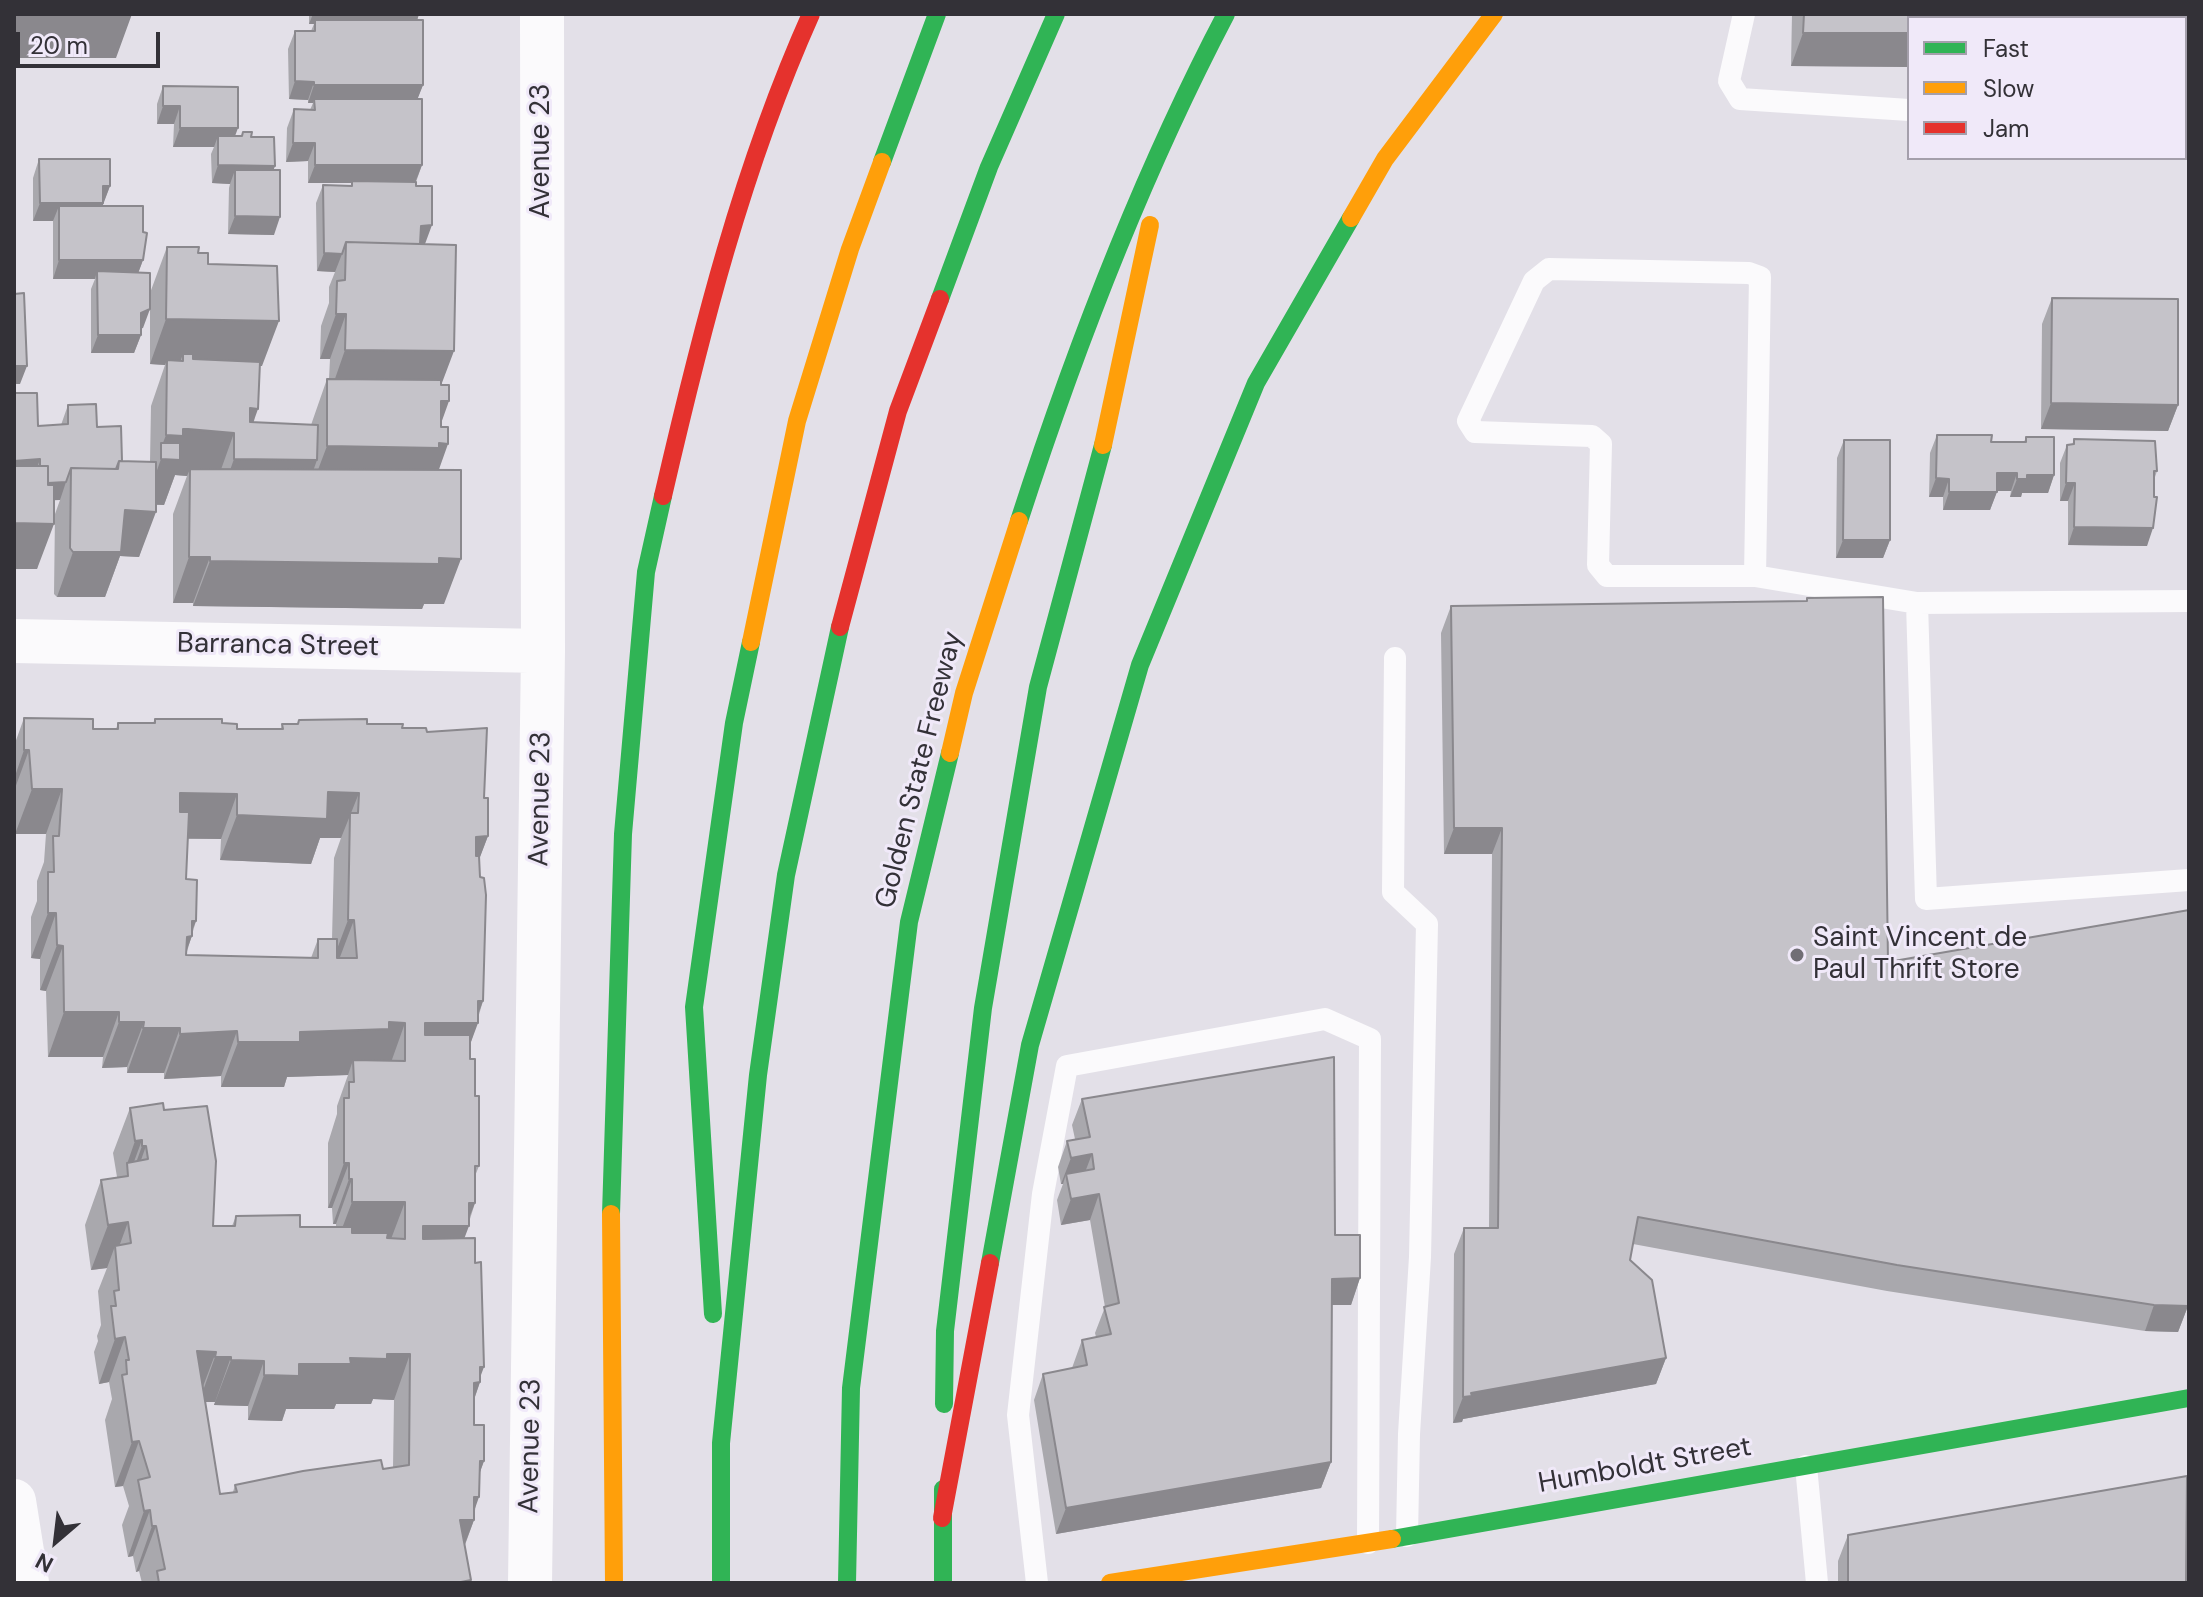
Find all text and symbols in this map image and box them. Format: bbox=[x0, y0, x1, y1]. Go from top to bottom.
scale bar bbox=[20, 16, 164, 66]
legend bbox=[1907, 16, 2187, 160]
text: 20 m bbox=[30, 30, 88, 61]
text: Fast bbox=[1983, 33, 2029, 64]
text: Slow bbox=[1983, 73, 2034, 104]
street label: Avenue 23 bbox=[525, 83, 559, 219]
text: Jam bbox=[1983, 113, 2029, 144]
street label: Barranca Street bbox=[177, 627, 379, 665]
street label: Golden State Freeway bbox=[869, 628, 971, 912]
street label: Avenue 23 bbox=[523, 731, 559, 867]
place label: Saint Vincent de Paul Thrift Store bbox=[1813, 922, 2027, 988]
marker: Saint Vincent de Paul Thrift Store bbox=[1788, 946, 1806, 964]
street label: Avenue 23 bbox=[513, 1378, 549, 1514]
street label: Humboldt Street bbox=[1536, 1431, 1754, 1501]
north arrow bbox=[16, 1501, 96, 1581]
text: N bbox=[31, 1546, 58, 1579]

